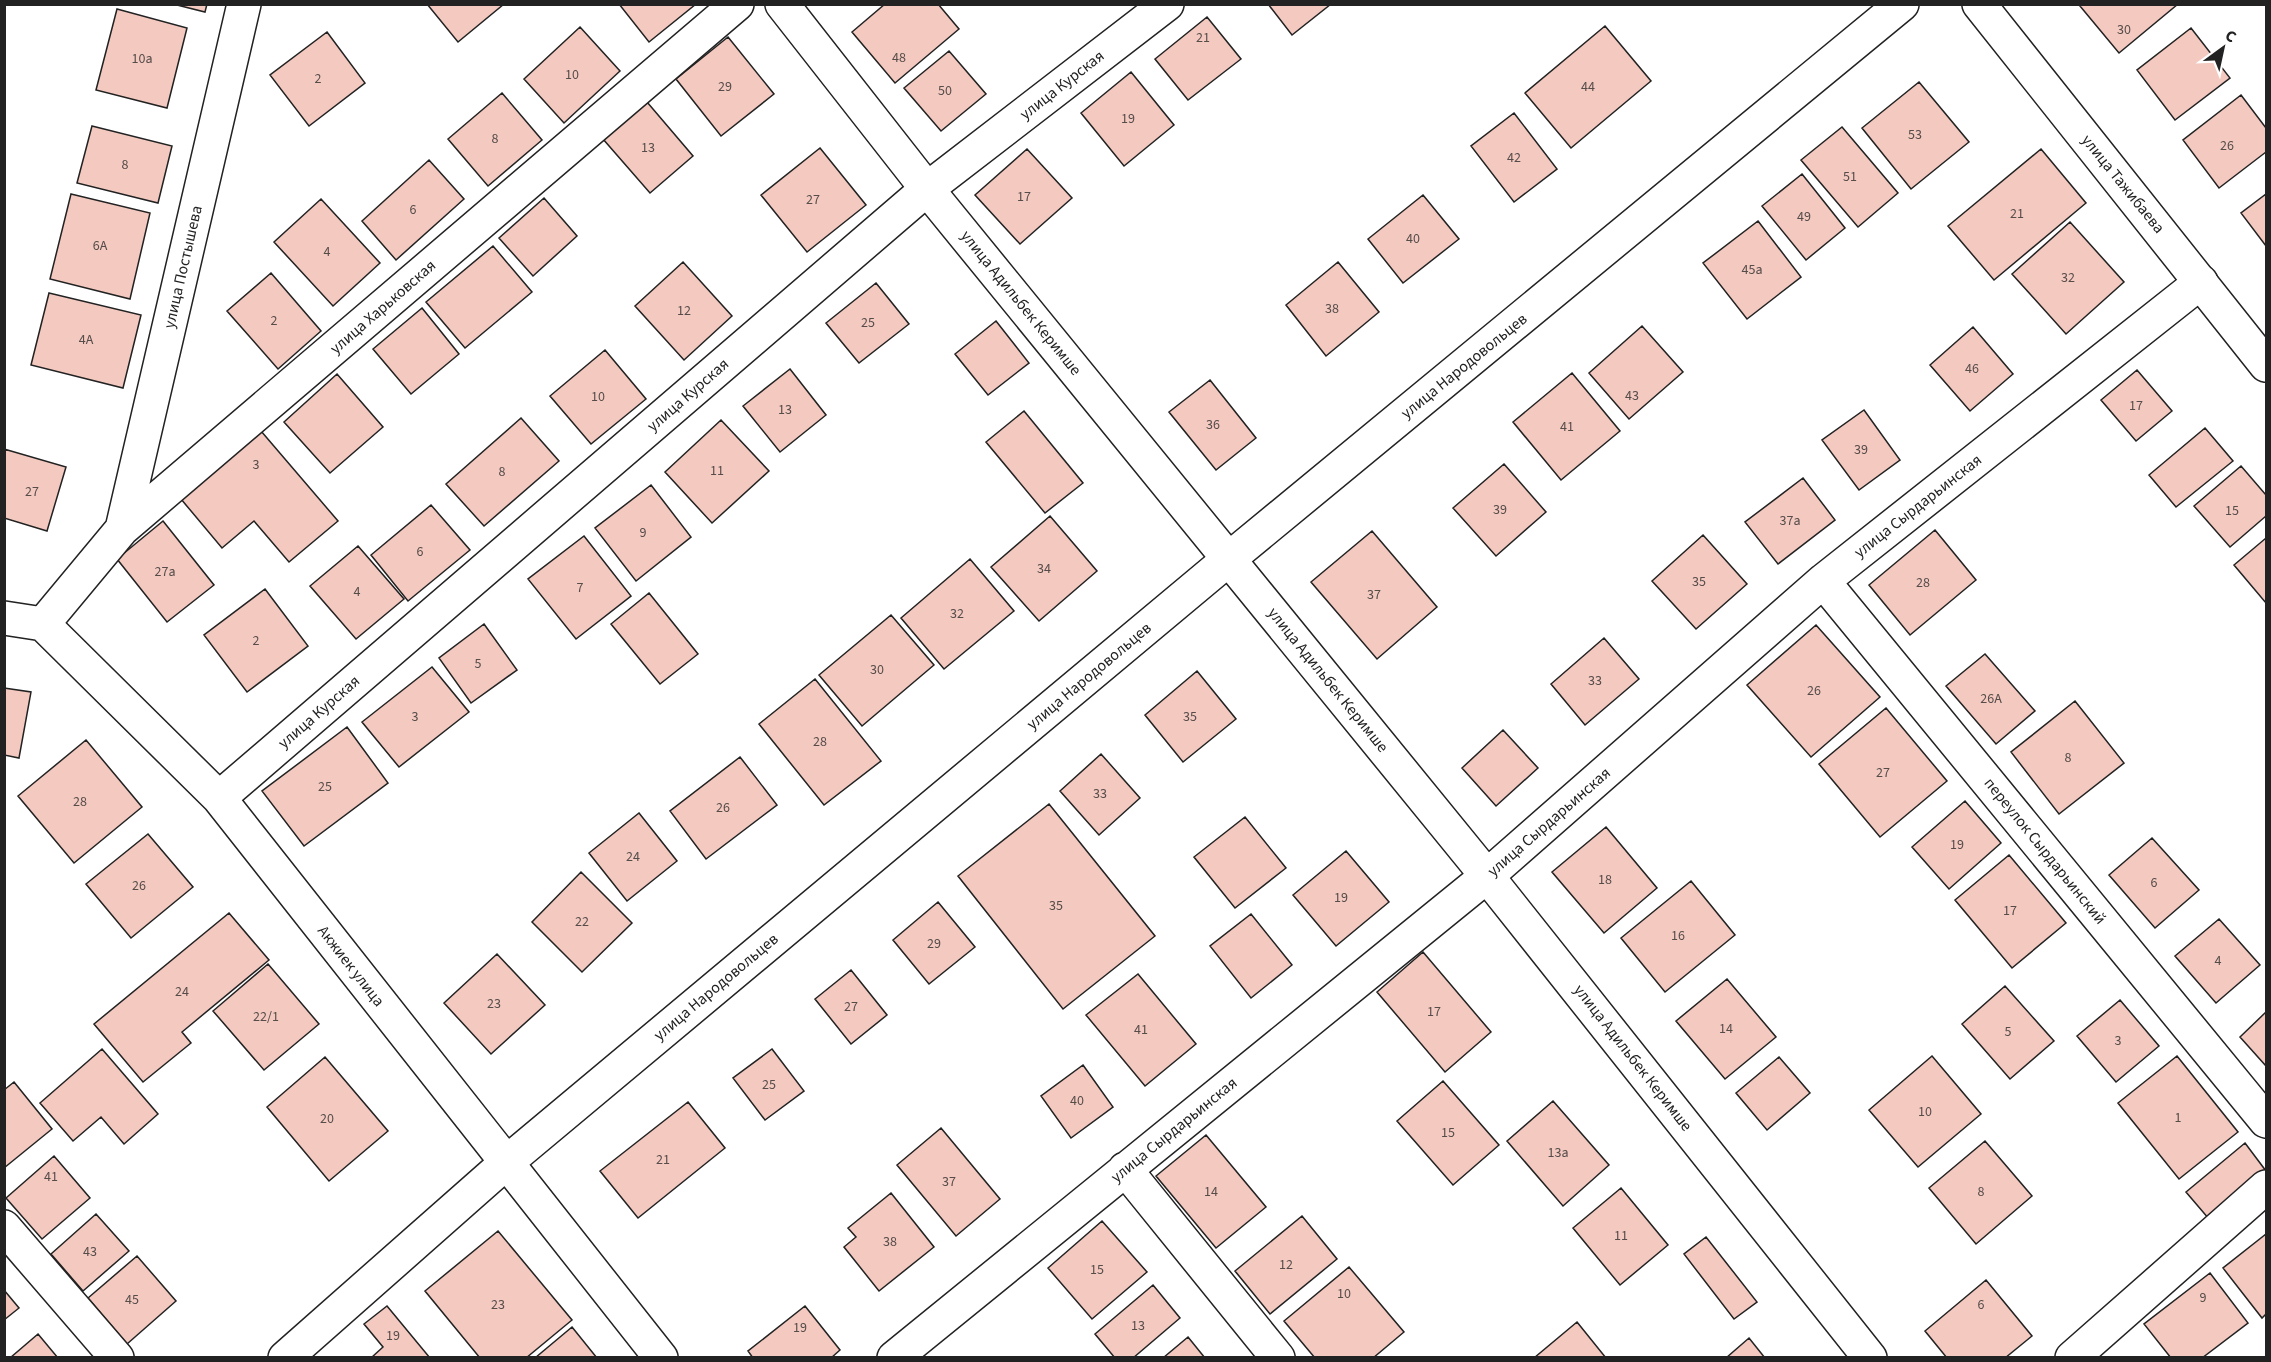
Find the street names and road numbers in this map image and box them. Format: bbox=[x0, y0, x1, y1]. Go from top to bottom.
street label: улица Курская bbox=[1015, 45, 1109, 125]
street label: улица Тажибаева bbox=[2076, 130, 2170, 238]
street label: улица Постышева bbox=[158, 203, 208, 331]
street label: улица Адильбек Керимше bbox=[956, 226, 1087, 380]
street label: улица Харьковская bbox=[325, 255, 441, 359]
street label: улица Народовольцев bbox=[1396, 308, 1532, 424]
street label: улица Курская bbox=[642, 353, 734, 437]
street label: улица Сырдарьинская bbox=[1849, 449, 1987, 563]
street label: улица Адильбек Керимше bbox=[1263, 603, 1394, 757]
street label: улица Народовольцев bbox=[1022, 617, 1156, 735]
street label: улица Курская bbox=[273, 670, 365, 754]
street label: улица Сырдарьинская bbox=[1483, 762, 1615, 882]
street label: переулок Сырдарьинский bbox=[1979, 773, 2111, 929]
street label: Акжиек улица bbox=[312, 921, 390, 1011]
street label: улица Народовольцев bbox=[649, 928, 783, 1046]
street label: улица Адильбек Керимше bbox=[1569, 980, 1697, 1136]
street label: улица Сырдарьинская bbox=[1106, 1072, 1242, 1188]

